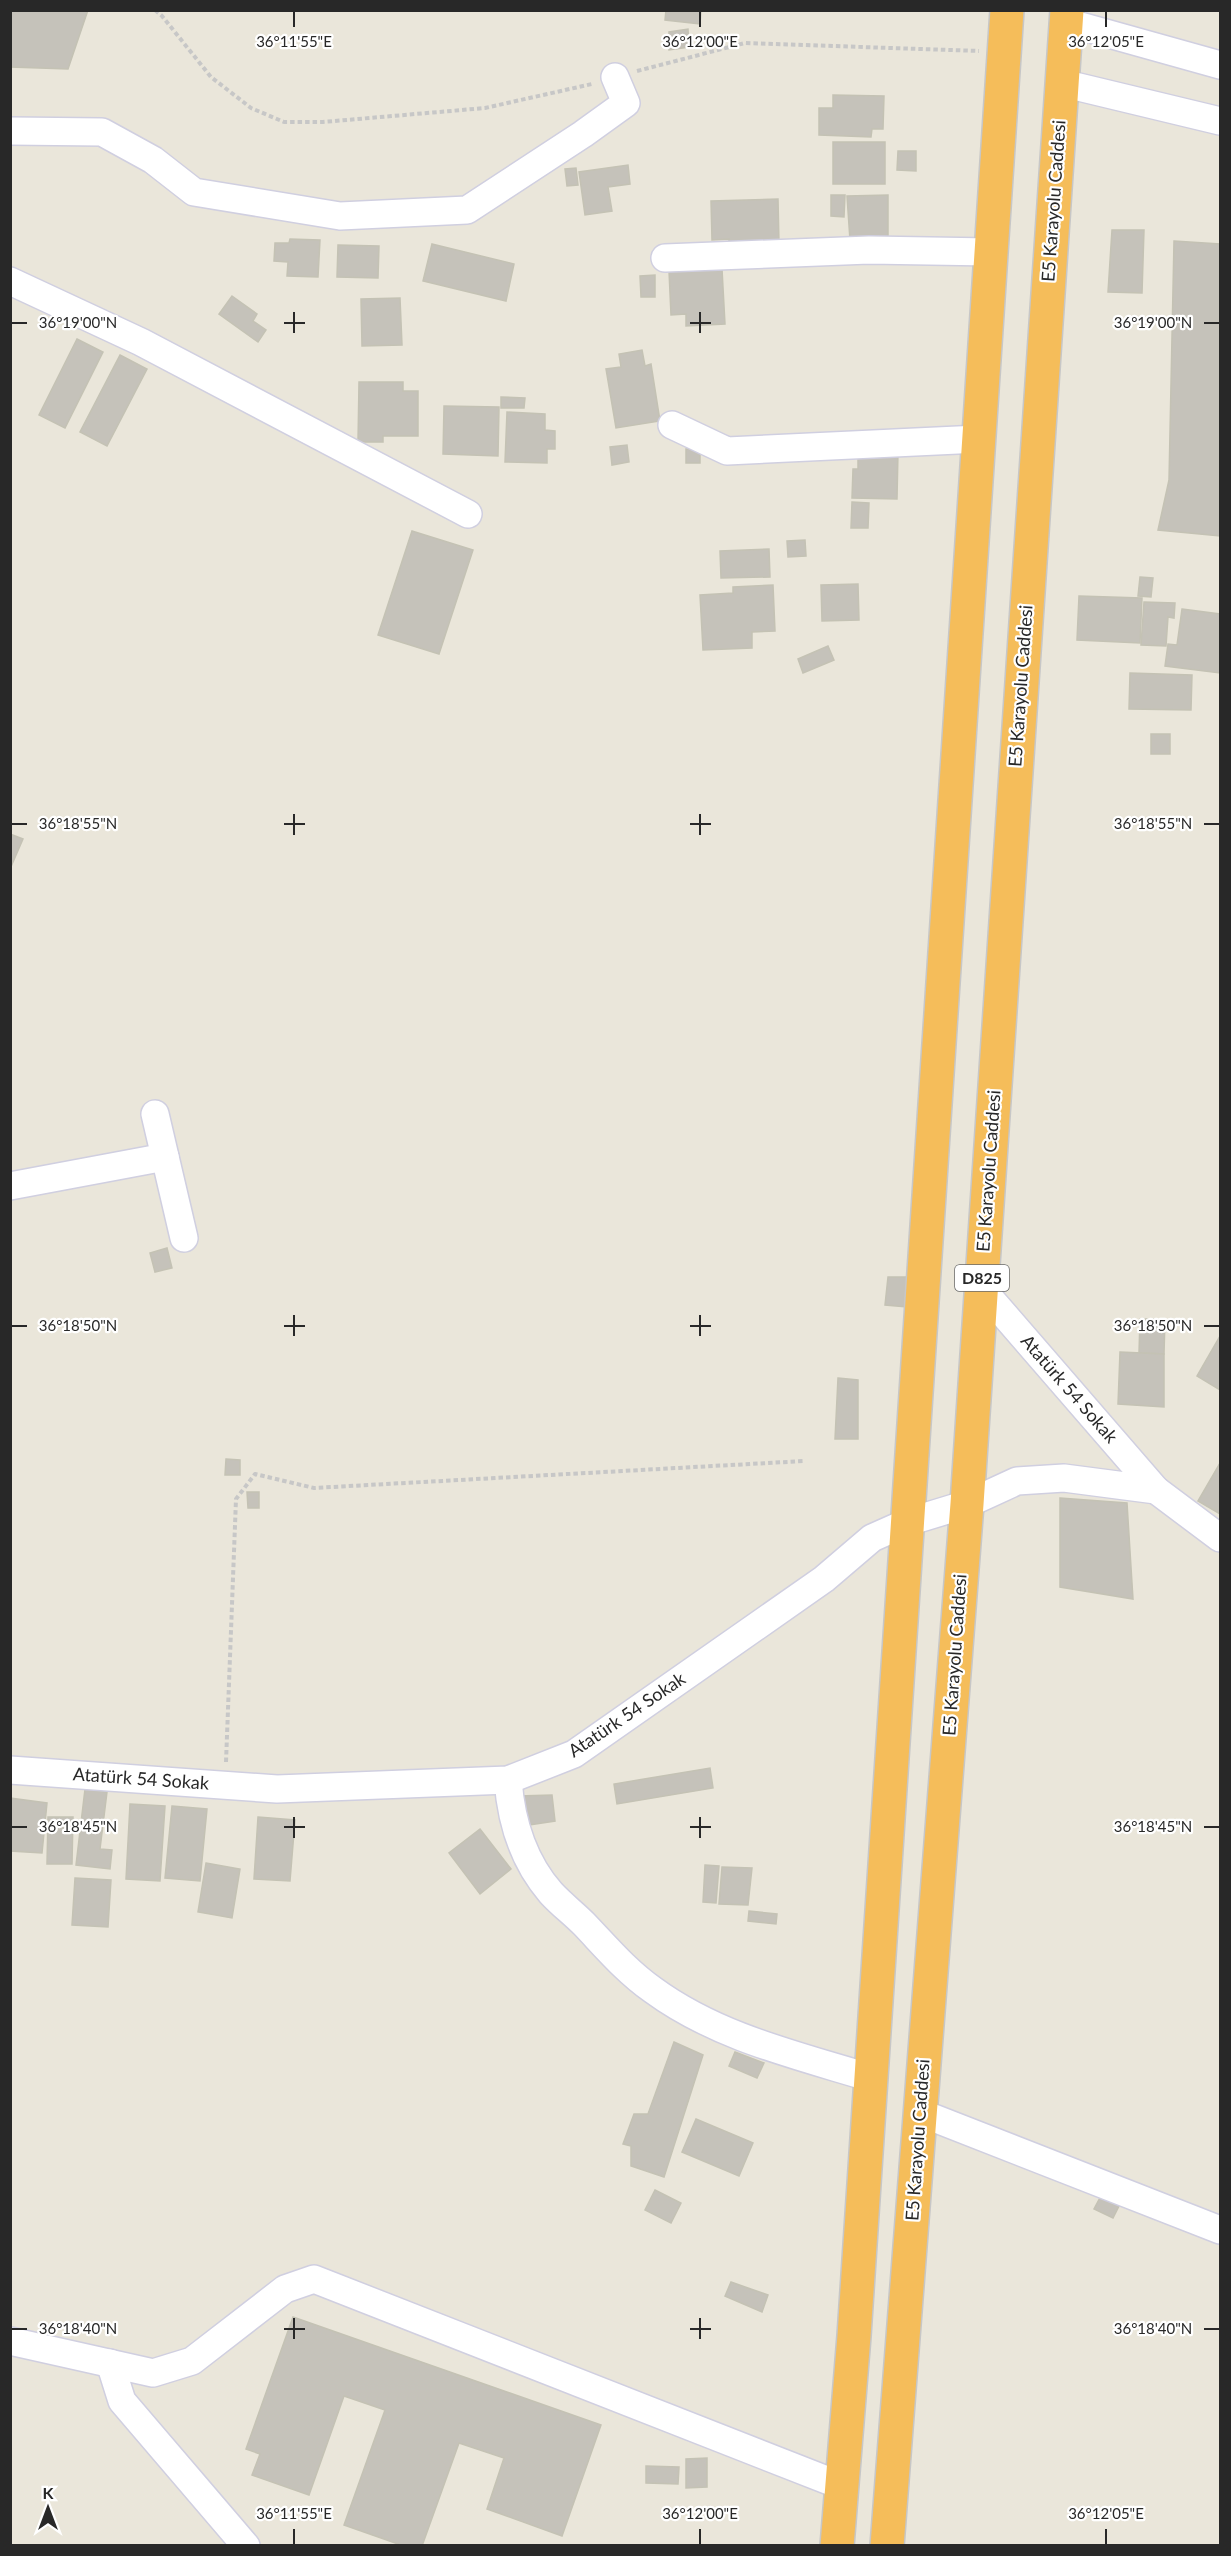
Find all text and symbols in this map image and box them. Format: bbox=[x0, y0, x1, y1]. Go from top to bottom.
text: 36°11'55"E bbox=[256, 32, 332, 50]
text: 36°12'00"E bbox=[662, 32, 738, 50]
text: 36°12'05"E bbox=[1068, 32, 1144, 50]
street label: E5 Karayolu Caddesi bbox=[1036, 119, 1070, 283]
text: 36°19'00"N bbox=[39, 313, 117, 331]
text: 36°19'00"N bbox=[1114, 313, 1192, 331]
street label: E5 Karayolu Caddesi bbox=[1003, 604, 1037, 768]
text: 36°18'55"N bbox=[39, 814, 117, 832]
text: 36°18'55"N bbox=[1114, 814, 1192, 832]
street label: E5 Karayolu Caddesi bbox=[971, 1089, 1005, 1253]
road number: D825 bbox=[955, 1265, 1009, 1291]
text: 36°18'50"N bbox=[39, 1316, 117, 1334]
text: 36°18'50"N bbox=[1114, 1316, 1192, 1334]
street label: Atatürk 54 Sokak bbox=[1017, 1330, 1123, 1448]
street label: E5 Karayolu Caddesi bbox=[937, 1573, 971, 1737]
street label: Atatürk 54 Sokak bbox=[564, 1666, 690, 1761]
street label: Atatürk 54 Sokak bbox=[72, 1762, 211, 1794]
text: 36°18'45"N bbox=[39, 1817, 117, 1835]
text: 36°18'45"N bbox=[1114, 1817, 1192, 1835]
street label: E5 Karayolu Caddesi bbox=[900, 2058, 934, 2222]
text: 36°18'40"N bbox=[39, 2319, 117, 2337]
text: 36°18'40"N bbox=[1114, 2319, 1192, 2337]
north arrow bbox=[18, 2478, 78, 2538]
text: K bbox=[43, 2483, 55, 2502]
text: 36°11'55"E bbox=[256, 2504, 332, 2522]
text: 36°12'00"E bbox=[662, 2504, 738, 2522]
text: 36°12'05"E bbox=[1068, 2504, 1144, 2522]

